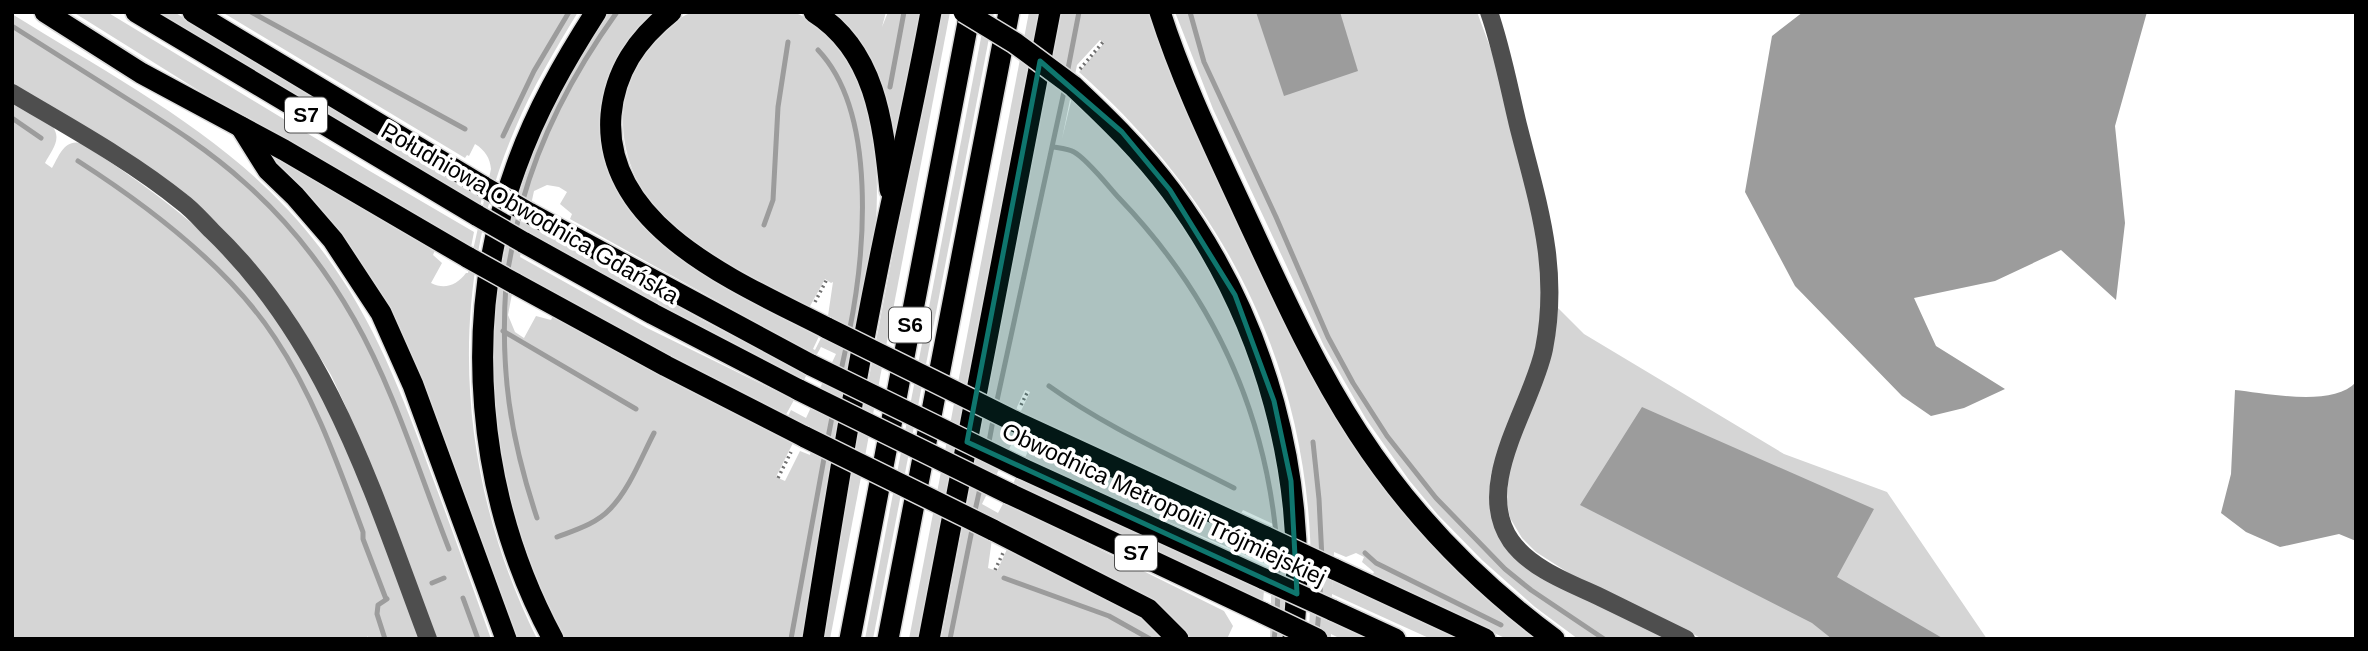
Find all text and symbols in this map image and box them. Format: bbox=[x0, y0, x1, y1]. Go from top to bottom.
road number: S7 bbox=[285, 97, 327, 132]
street label: Południowa Obwodnica Gdańska bbox=[377, 117, 683, 309]
road number: S6 bbox=[889, 308, 931, 342]
street label: Obwodnica Metropolii Trójmiejskiej bbox=[998, 417, 1330, 591]
road number: S7 bbox=[1115, 536, 1157, 570]

